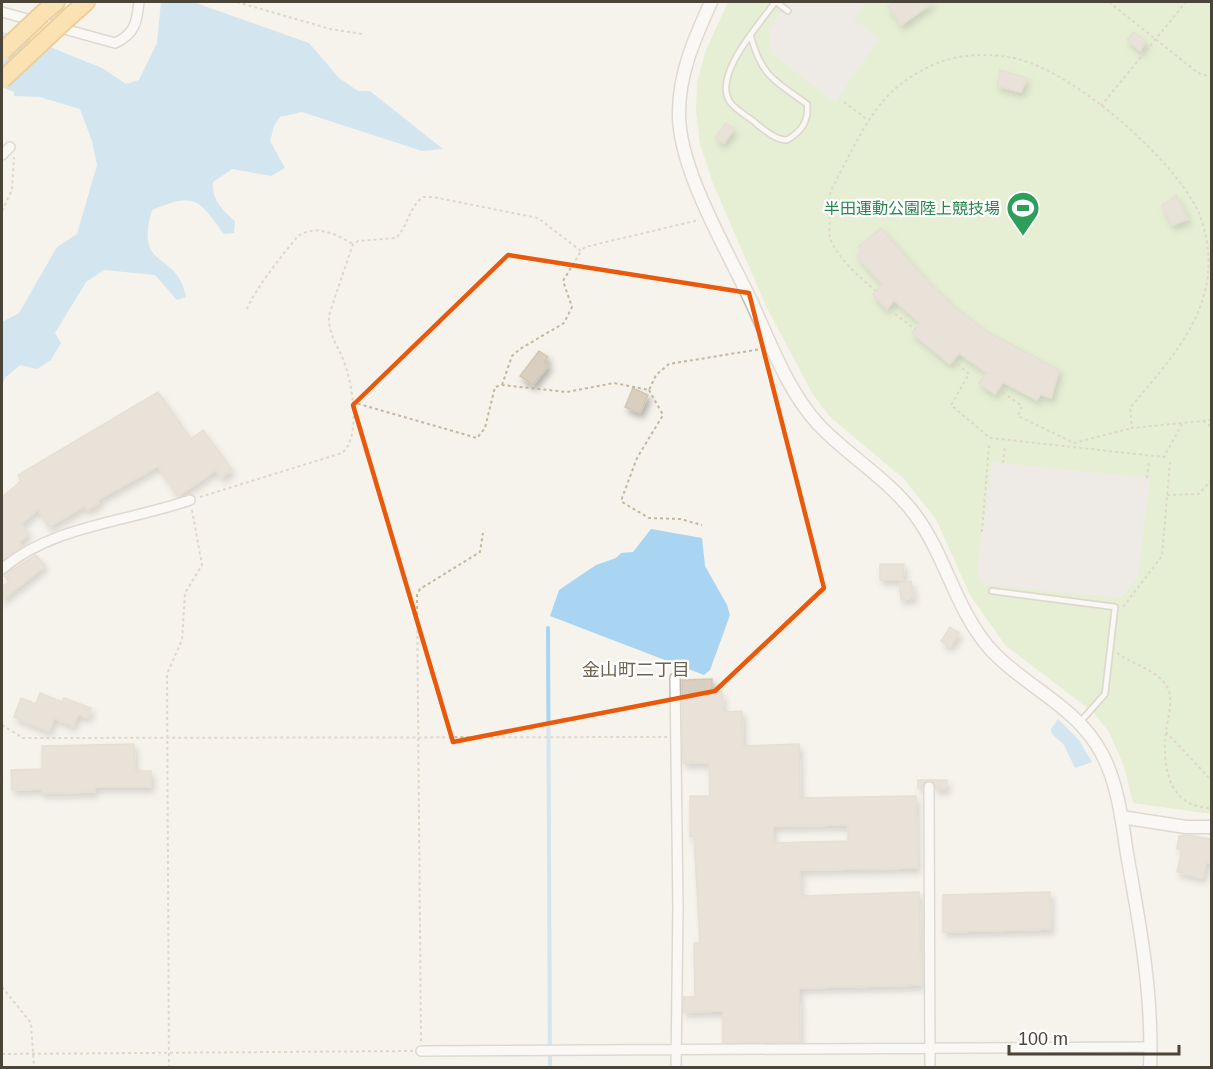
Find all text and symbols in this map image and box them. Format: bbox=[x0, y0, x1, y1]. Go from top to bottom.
sports icon: 半田運動公園陸上競技場 bbox=[1005, 190, 1041, 237]
place label: 半田運動公園陸上競技場 bbox=[824, 200, 1000, 217]
district label: 金山町二丁目 bbox=[582, 660, 690, 680]
scale bar bbox=[1009, 1018, 1178, 1056]
text: 100 m bbox=[1018, 1029, 1068, 1049]

